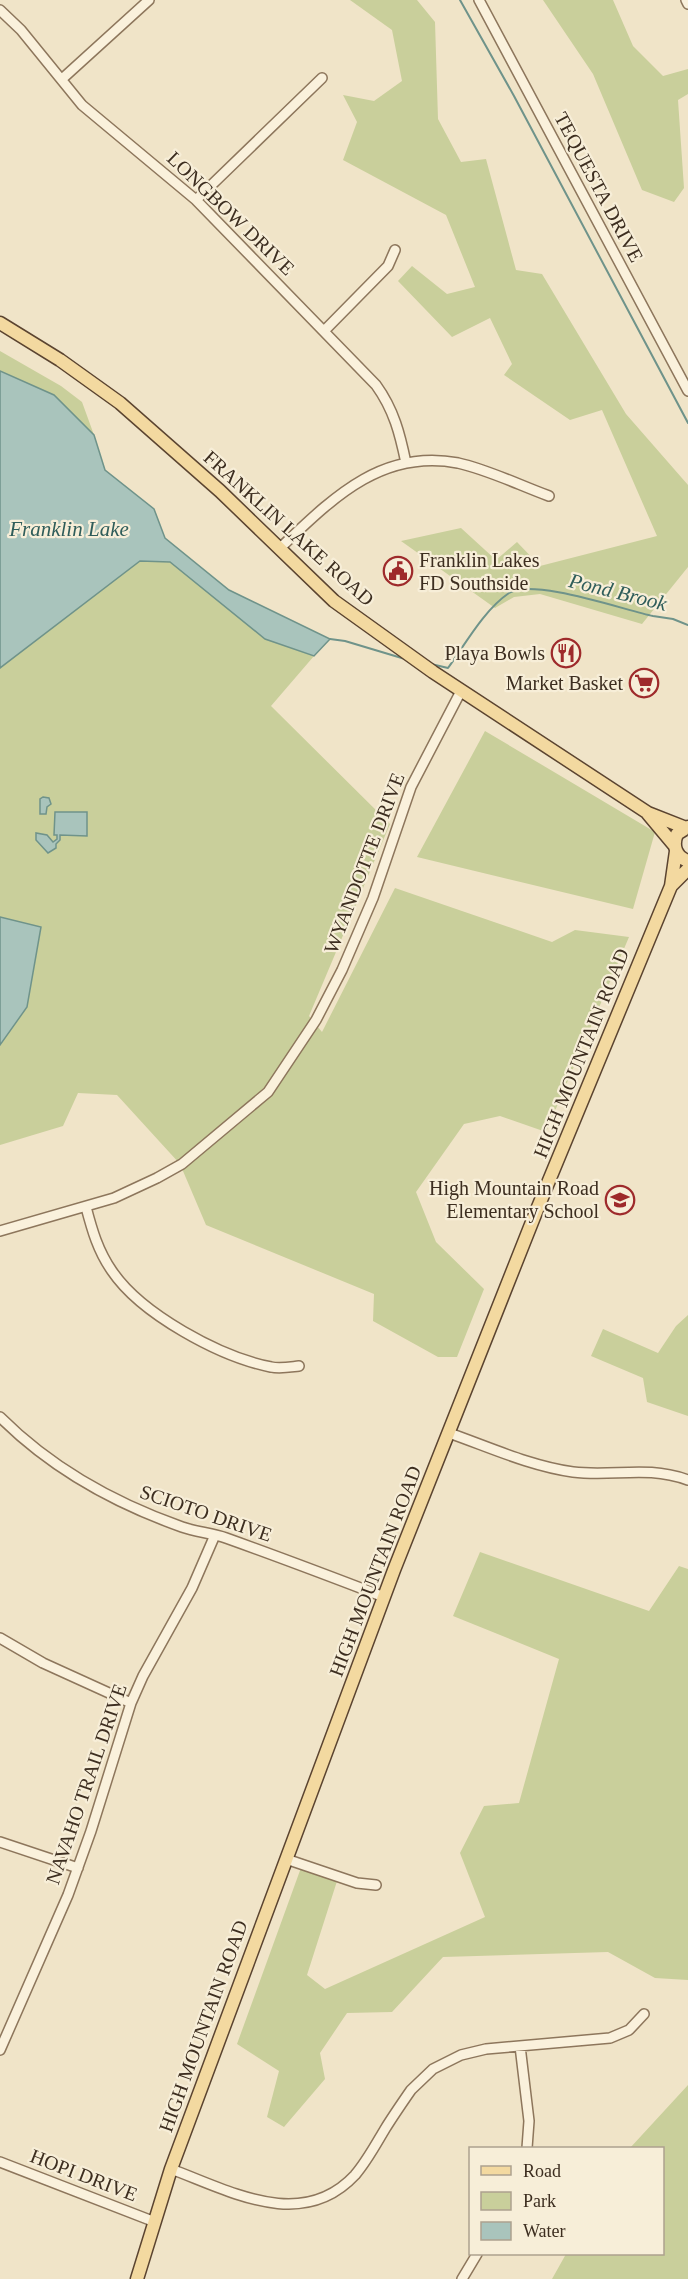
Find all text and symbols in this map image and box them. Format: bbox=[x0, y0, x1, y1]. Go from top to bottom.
street label: TEQUESTA DRIVE bbox=[550, 108, 648, 266]
street label: LONGBOW DRIVE bbox=[163, 147, 299, 279]
street label: FRANKLIN LAKE ROAD bbox=[199, 446, 379, 610]
water label: Franklin Lake bbox=[8, 517, 129, 541]
place label: Franklin Lakes FD Southside bbox=[419, 549, 540, 594]
public building icon: Franklin Lakes FD Southside bbox=[382, 555, 414, 587]
water label: Pond Brook bbox=[566, 568, 670, 616]
restaurant icon: Playa Bowls bbox=[550, 637, 582, 669]
place label: Playa Bowls bbox=[444, 642, 545, 665]
supermarket icon: Market Basket bbox=[628, 667, 660, 699]
place label: Market Basket bbox=[506, 672, 623, 694]
street label: WYANDOTTE DRIVE bbox=[319, 770, 409, 956]
street label: HIGH MOUNTAIN ROAD bbox=[529, 945, 633, 1161]
place label: High Mountain Road Elementary School bbox=[429, 1177, 599, 1223]
school or university icon: High Mountain Road Elementary School bbox=[604, 1184, 636, 1216]
street label: HIGH MOUNTAIN ROAD bbox=[325, 1463, 425, 1679]
street label: SCIOTO DRIVE bbox=[137, 1480, 275, 1546]
street label: NAVAHO TRAIL DRIVE bbox=[41, 1681, 131, 1887]
street label: HIGH MOUNTAIN ROAD bbox=[154, 1917, 252, 2135]
street label: HOPI DRIVE bbox=[27, 2145, 141, 2205]
legend bbox=[469, 2147, 664, 2255]
text: Road bbox=[523, 2161, 561, 2181]
text: Park bbox=[523, 2191, 556, 2211]
text: Water bbox=[523, 2221, 566, 2241]

